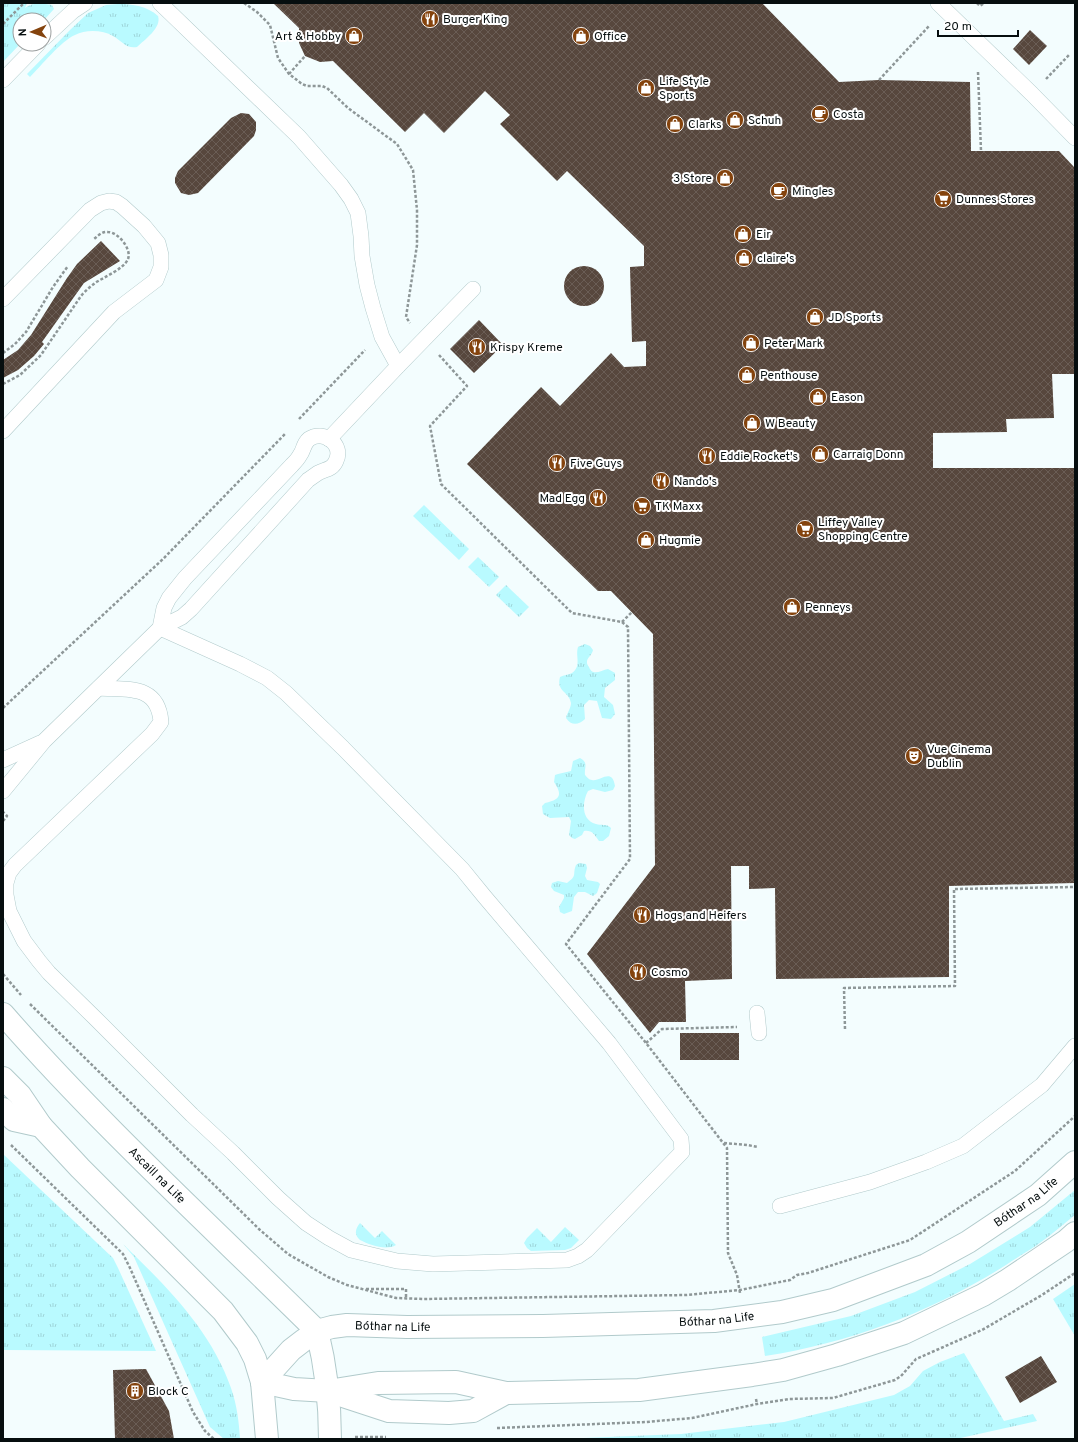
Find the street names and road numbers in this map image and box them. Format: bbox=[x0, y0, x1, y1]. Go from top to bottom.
street label: Ascaill na Life bbox=[124, 1144, 188, 1207]
street label: Bóthar na Life bbox=[991, 1174, 1062, 1231]
street label: Bóthar na Life bbox=[679, 1309, 755, 1331]
street label: Bóthar na Life bbox=[355, 1318, 431, 1336]

